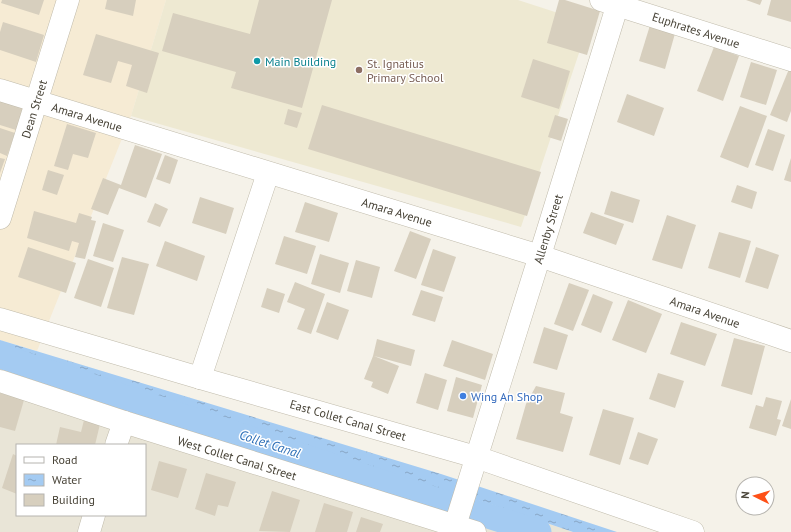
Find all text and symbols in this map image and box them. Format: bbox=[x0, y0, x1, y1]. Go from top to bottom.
street label: Euphrates Avenue bbox=[650, 9, 742, 51]
place label: Main Building bbox=[265, 54, 336, 69]
marker: Main Building bbox=[252, 56, 262, 66]
place label: St. Ignatius Primary School bbox=[367, 56, 444, 85]
marker: St. Ignatius Primary School bbox=[354, 65, 364, 75]
street label: Dean Street bbox=[18, 78, 50, 140]
street label: Amara Avenue bbox=[50, 99, 124, 135]
street label: Allenby Street bbox=[530, 192, 566, 266]
street label: Amara Avenue bbox=[360, 194, 434, 230]
street label: Amara Avenue bbox=[668, 293, 742, 331]
place label: Wing An Shop bbox=[471, 389, 543, 404]
marker: Wing An Shop bbox=[458, 391, 468, 401]
street label: East Collet Canal Street bbox=[288, 396, 408, 444]
water label: Collet Canal bbox=[237, 426, 303, 462]
street label: West Collet Canal Street bbox=[176, 433, 298, 483]
legend bbox=[16, 444, 146, 516]
text: Road bbox=[52, 452, 77, 467]
text: Water bbox=[52, 472, 82, 487]
north arrow bbox=[735, 476, 775, 516]
text: N bbox=[738, 491, 752, 499]
text: Building bbox=[52, 492, 95, 507]

